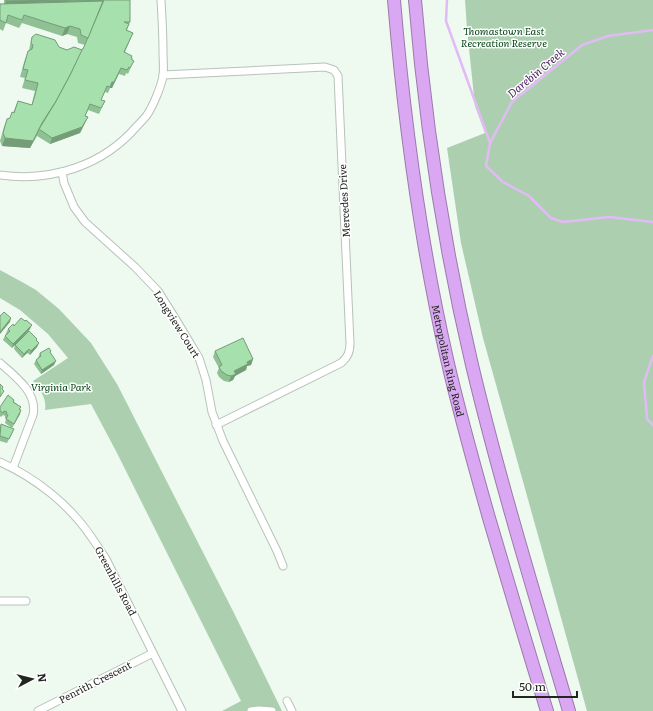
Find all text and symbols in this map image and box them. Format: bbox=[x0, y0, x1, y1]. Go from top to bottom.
park label: Thomastown East Recreation Reserve bbox=[461, 23, 547, 50]
water label: Darebin Creek bbox=[503, 44, 567, 101]
street label: Mercedes Drive bbox=[334, 164, 353, 238]
street label: Longview Court bbox=[151, 287, 204, 360]
street label: Metropolitan Ring Road bbox=[429, 303, 469, 418]
park label: Virginia Park bbox=[31, 379, 92, 394]
street label: Greenhills Road bbox=[92, 543, 141, 618]
street label: Penrith Crescent bbox=[56, 657, 134, 706]
north arrow bbox=[12, 659, 52, 699]
text: N bbox=[34, 672, 51, 683]
scale bar bbox=[513, 673, 577, 699]
text: 50 m bbox=[519, 677, 546, 695]

